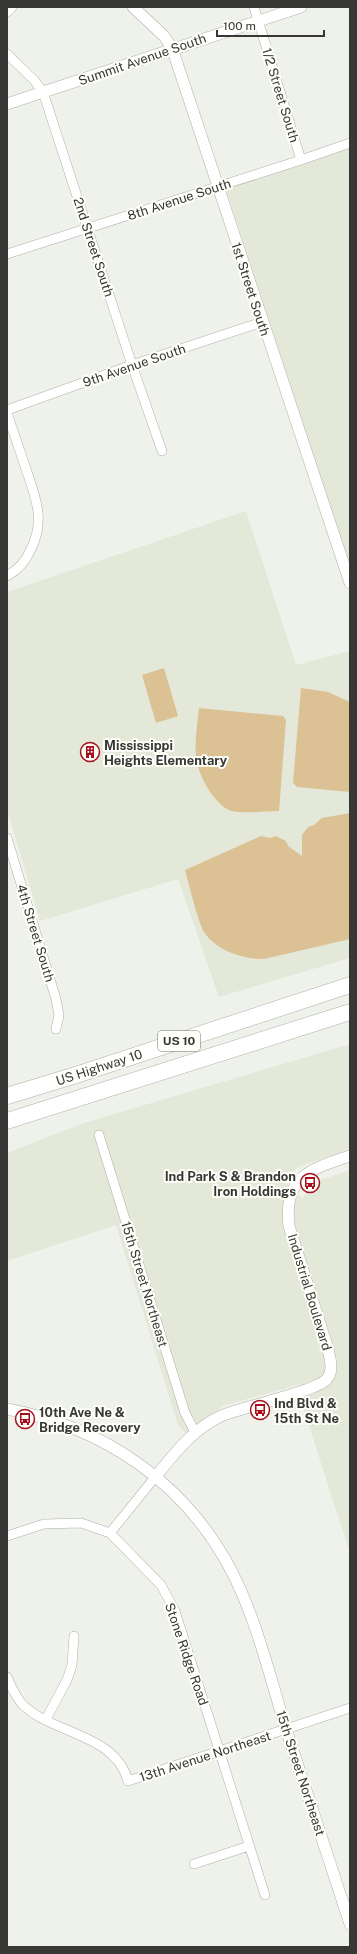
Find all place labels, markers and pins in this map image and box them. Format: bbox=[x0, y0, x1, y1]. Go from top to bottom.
place label: Mississippi Heights Elementary bbox=[104, 738, 228, 768]
building icon: Mississippi Heights Elementary bbox=[79, 741, 101, 763]
place label: Ind Park S & Brandon Iron Holdings bbox=[165, 1169, 296, 1199]
bus stop icon: Ind Park S & Brandon Iron Holdings bbox=[299, 1172, 321, 1194]
place label: Ind Blvd & 15th St Ne bbox=[274, 1396, 339, 1426]
bus stop icon: Ind Blvd & 15th St Ne bbox=[249, 1399, 271, 1421]
place label: 10th Ave Ne & Bridge Recovery bbox=[39, 1405, 141, 1435]
bus stop icon: 10th Ave Ne & Bridge Recovery bbox=[14, 1408, 36, 1430]

